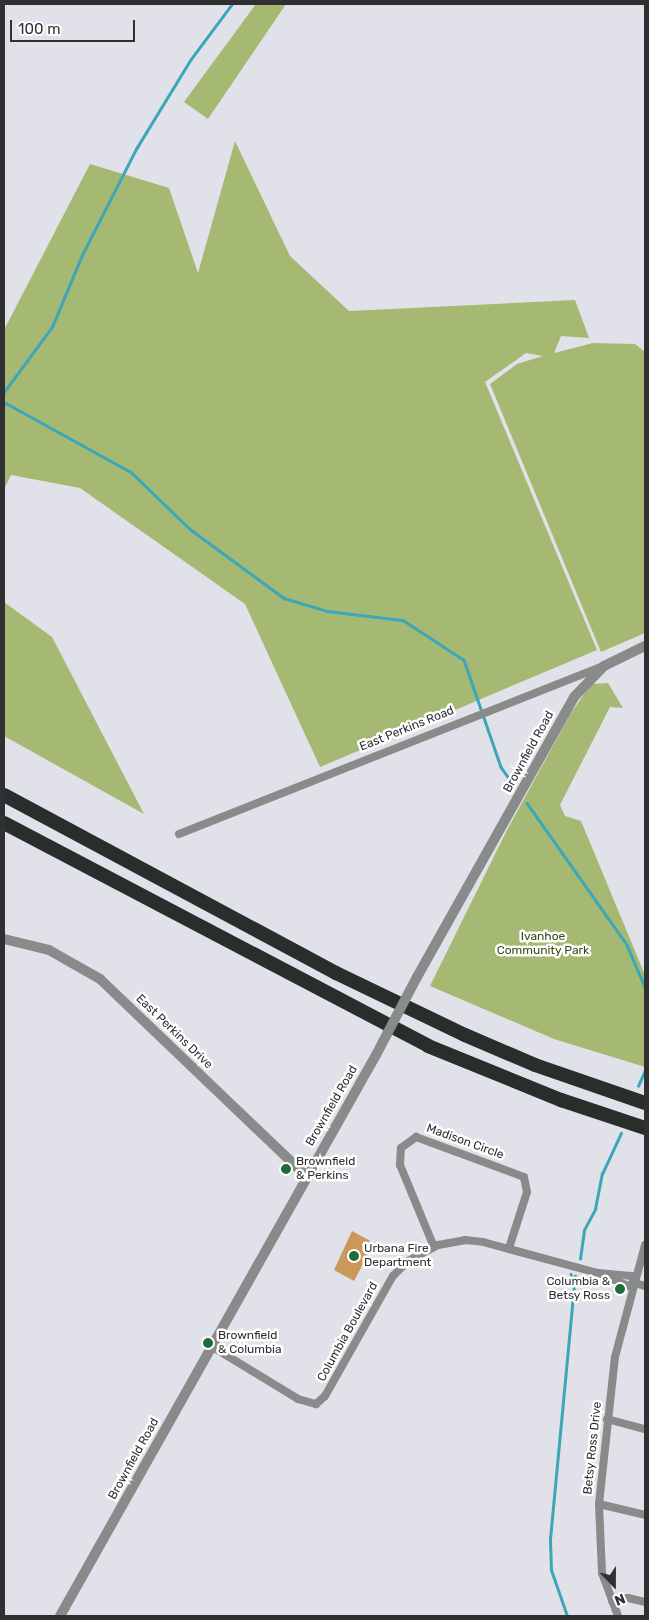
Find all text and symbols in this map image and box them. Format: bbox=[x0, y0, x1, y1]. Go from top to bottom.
scale bar bbox=[12, 10, 138, 42]
text: 100 m bbox=[18, 20, 60, 38]
street label: East Perkins Road bbox=[358, 704, 456, 754]
street label: Brownfield Road bbox=[501, 709, 557, 795]
park label: Ivanhoe Community Park bbox=[497, 930, 589, 958]
street label: East Perkins Drive bbox=[133, 992, 215, 1072]
street label: Brownfield Road bbox=[303, 1063, 361, 1149]
street label: Madison Circle bbox=[424, 1121, 506, 1163]
place label: Brownfield & Perkins bbox=[296, 1155, 355, 1183]
marker: Brownfield & Perkins bbox=[280, 1163, 292, 1175]
place label: Urbana Fire Department bbox=[364, 1242, 431, 1270]
marker: Urbana Fire Department bbox=[348, 1250, 360, 1262]
place label: Columbia & Betsy Ross bbox=[546, 1275, 610, 1303]
street label: Columbia Boulevard bbox=[315, 1280, 381, 1384]
marker: Columbia & Betsy Ross bbox=[614, 1283, 626, 1295]
place label: Brownfield & Columbia bbox=[218, 1329, 282, 1357]
marker: Brownfield & Columbia bbox=[202, 1337, 214, 1349]
street label: Betsy Ross Drive bbox=[581, 1401, 605, 1495]
street label: Brownfield Road bbox=[106, 1416, 162, 1502]
north arrow bbox=[589, 1560, 639, 1610]
text: N bbox=[612, 1590, 628, 1609]

